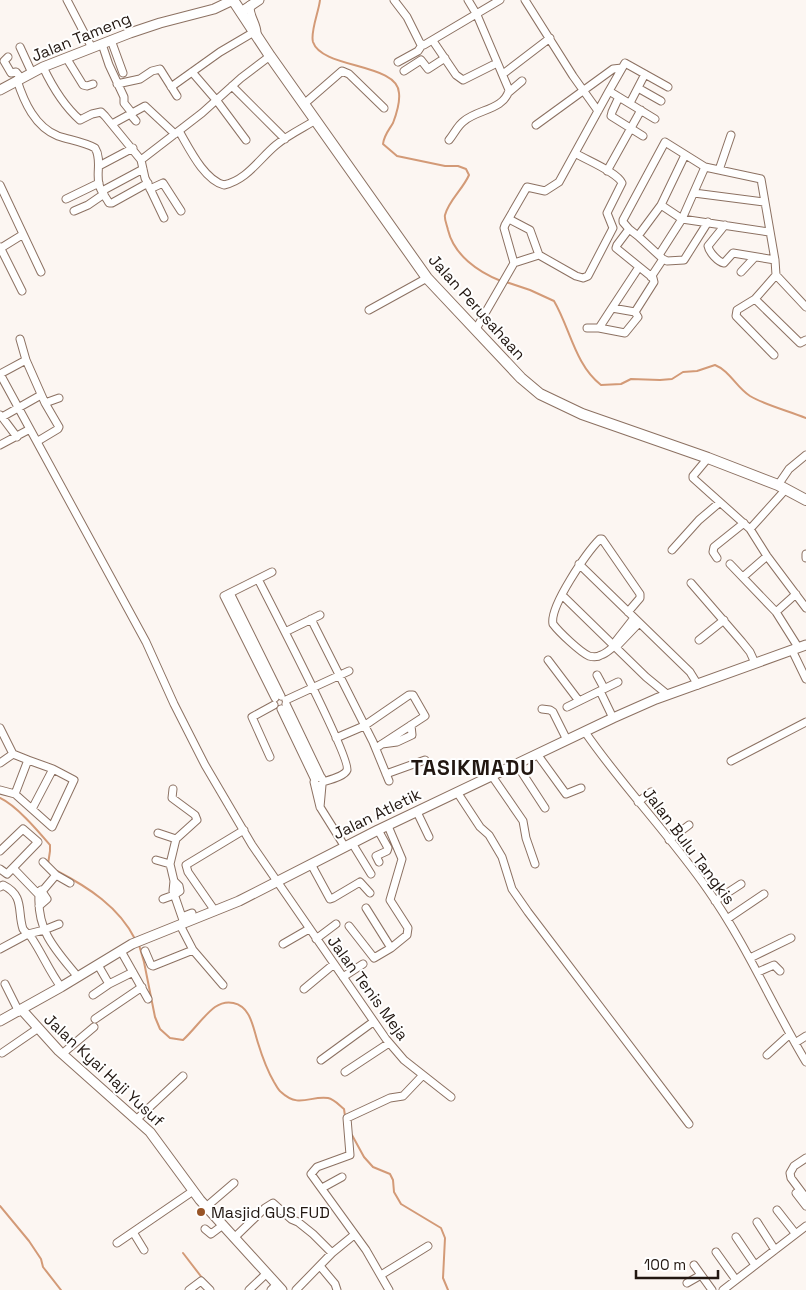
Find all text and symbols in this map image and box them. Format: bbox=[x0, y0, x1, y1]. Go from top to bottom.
street label: Jalan Tameng bbox=[28, 8, 134, 66]
street label: Jalan Perusahaan bbox=[424, 250, 530, 364]
district label: TASIKMADU bbox=[411, 754, 535, 781]
street label: Jalan Bulu Tangkis bbox=[638, 783, 740, 909]
street label: Jalan Atletik bbox=[330, 784, 425, 844]
street label: Jalan Tenis Meja bbox=[323, 931, 413, 1045]
street label: Jalan Kyai Haji Yusuf bbox=[39, 1009, 169, 1131]
place label: Masjid GUS FUD bbox=[211, 1202, 330, 1223]
marker: Masjid GUS FUD bbox=[195, 1206, 207, 1218]
scale bar bbox=[636, 1248, 718, 1280]
text: 100 m bbox=[644, 1255, 686, 1274]

